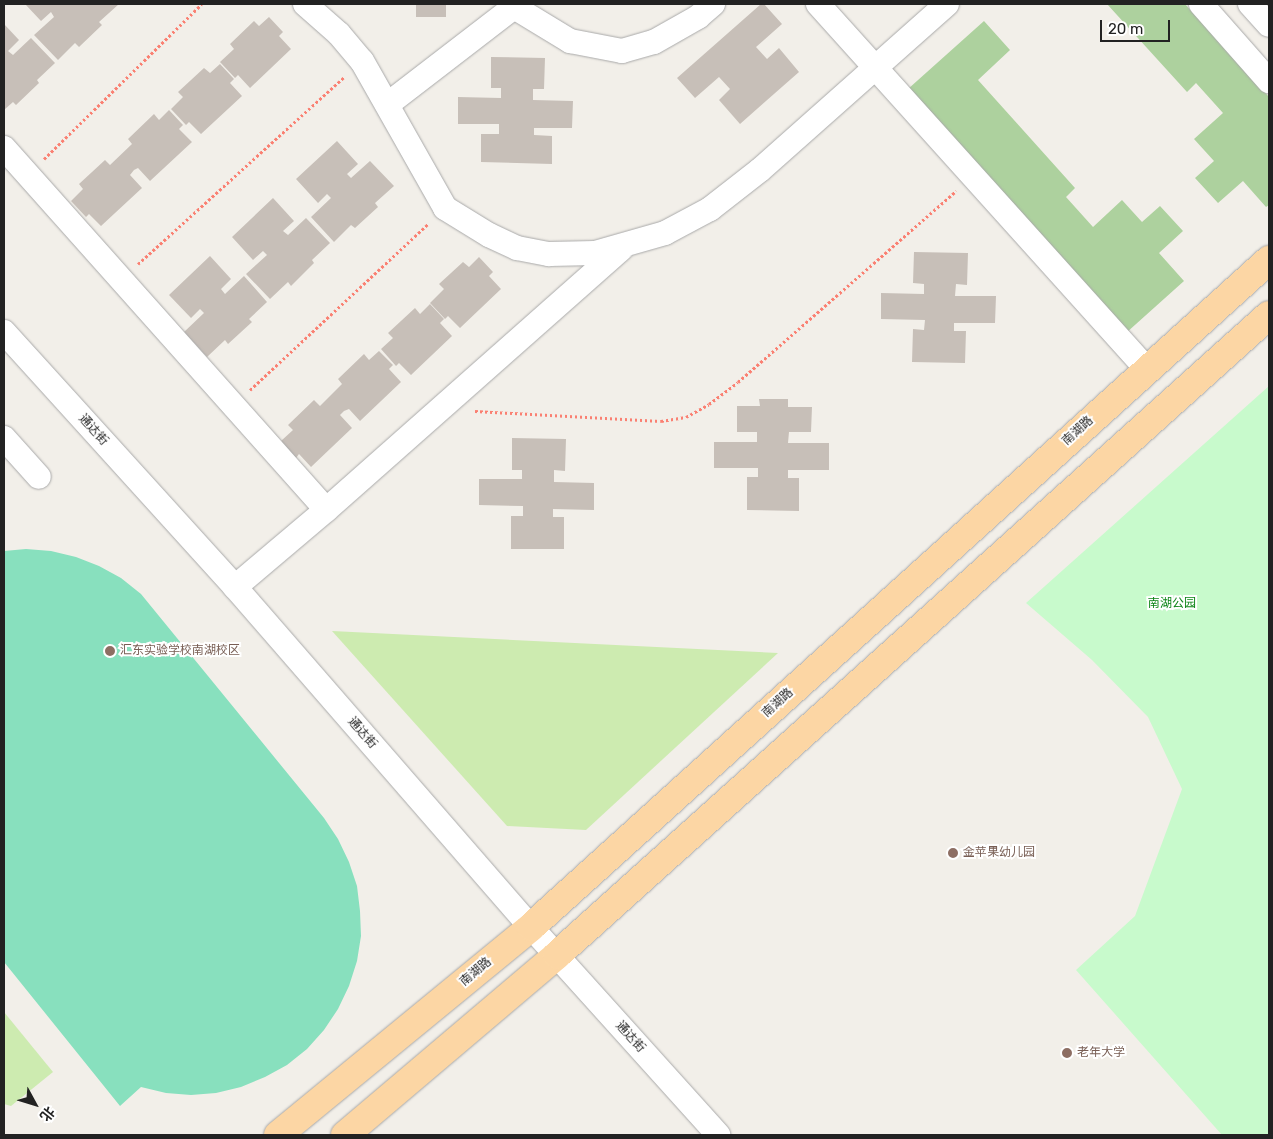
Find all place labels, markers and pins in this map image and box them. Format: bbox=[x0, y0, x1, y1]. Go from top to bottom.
place label: 汇东实验学校南湖校区 bbox=[120, 644, 240, 658]
marker: 汇东实验学校南湖校区 bbox=[104, 645, 116, 657]
place label: 金苹果幼儿园 bbox=[963, 846, 1035, 860]
marker: 金苹果幼儿园 bbox=[947, 847, 959, 859]
place label: 老年大学 bbox=[1077, 1046, 1125, 1060]
marker: 老年大学 bbox=[1061, 1047, 1073, 1059]

